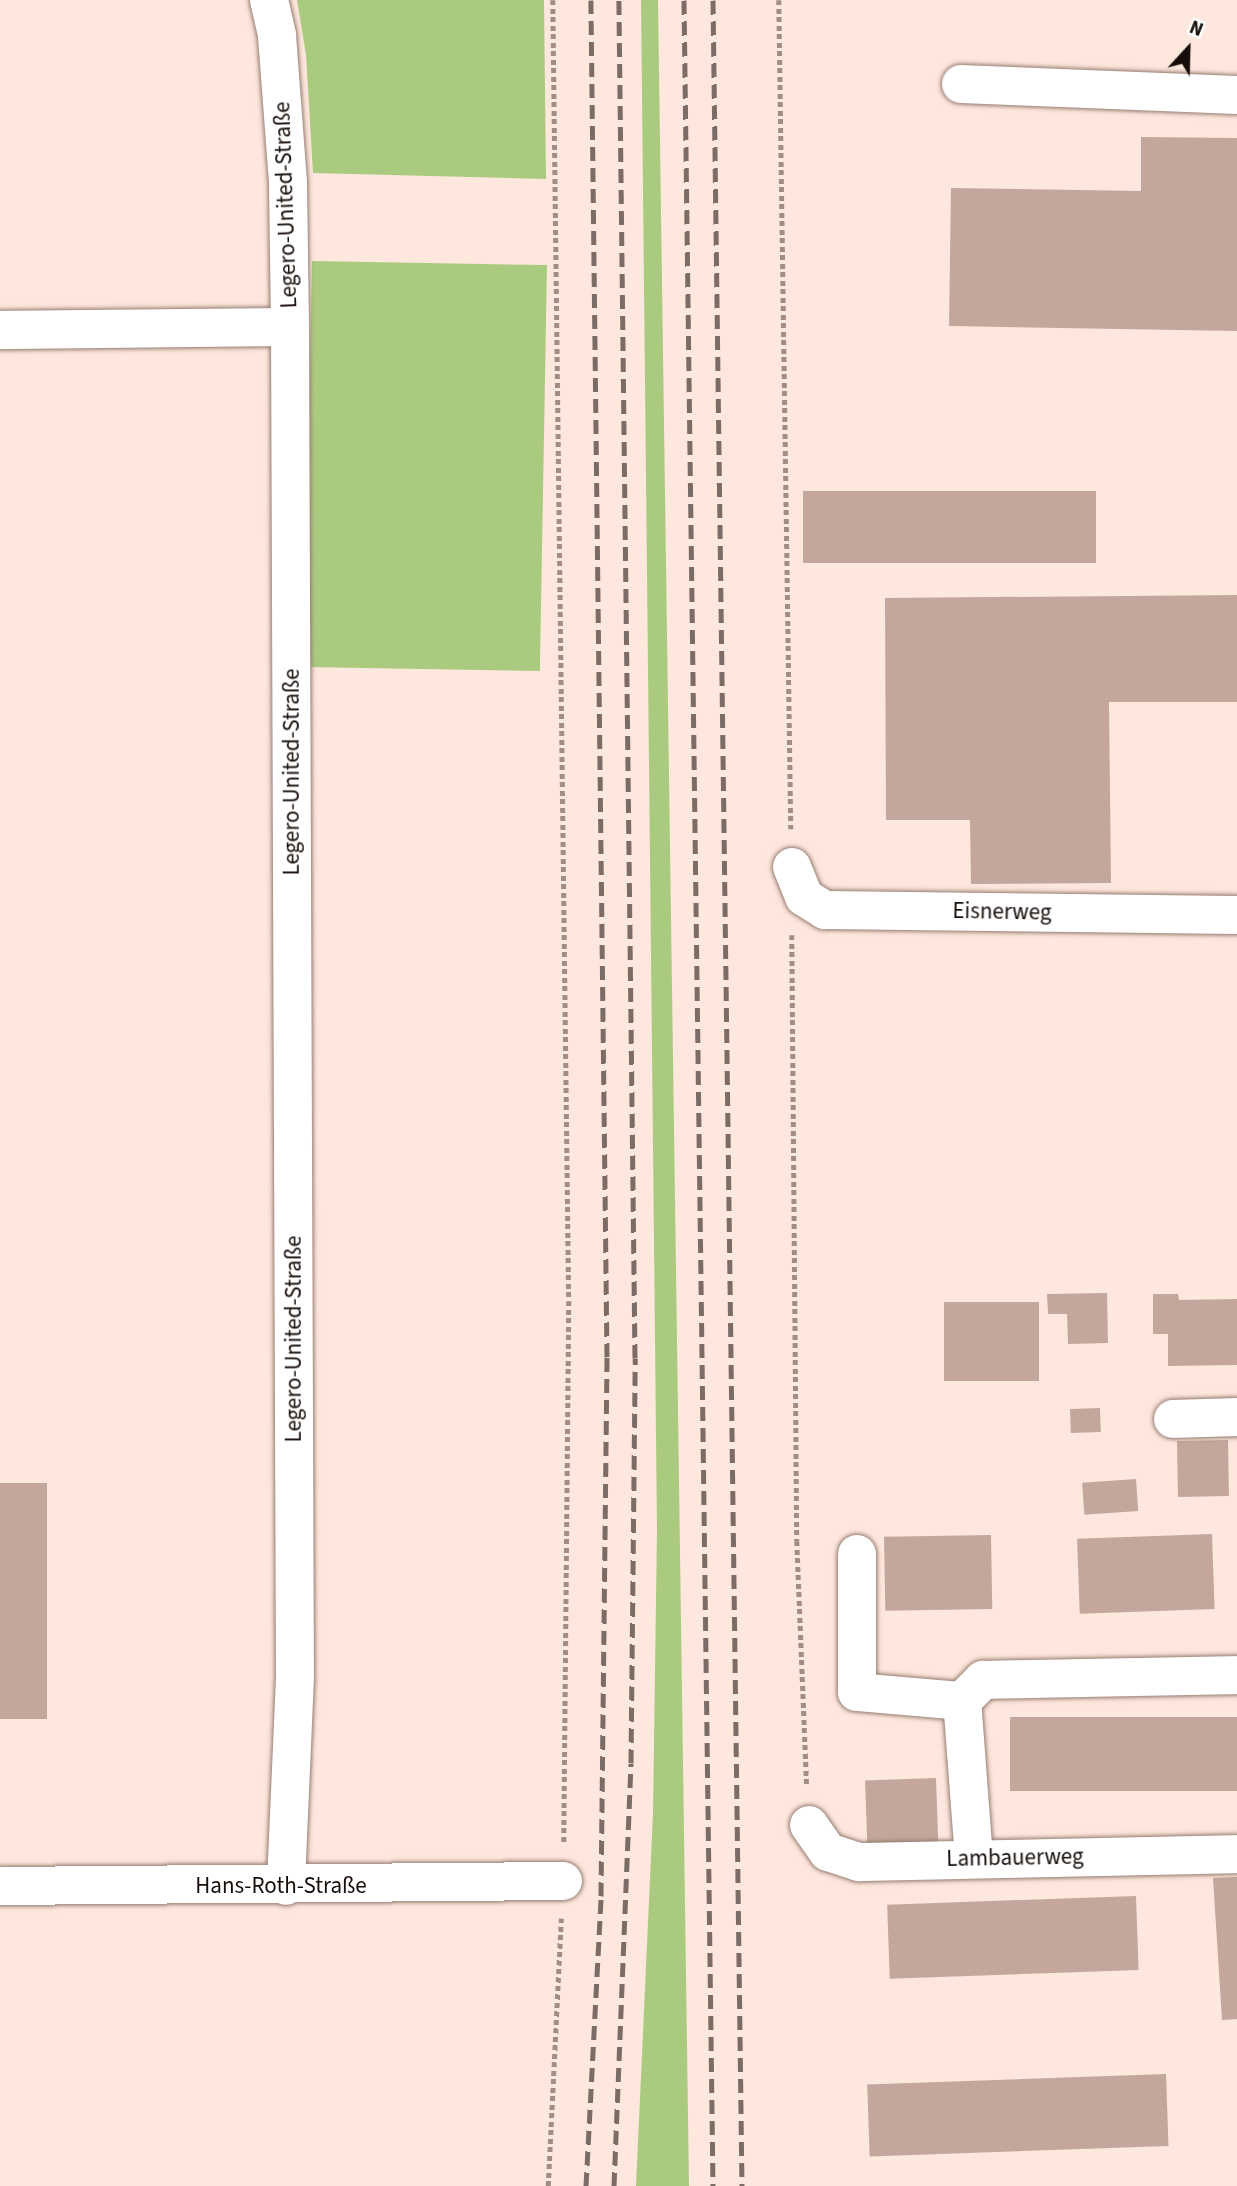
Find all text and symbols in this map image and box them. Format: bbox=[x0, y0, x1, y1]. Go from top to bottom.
north arrow bbox=[1153, 14, 1223, 84]
text: N bbox=[1185, 14, 1207, 44]
street label: Legero-United-Straße bbox=[269, 101, 303, 309]
street label: Legero-United-Straße bbox=[278, 669, 306, 875]
street label: Eisnerweg bbox=[952, 897, 1052, 927]
street label: Legero-United-Straße bbox=[280, 1236, 308, 1442]
street label: Lambauerweg bbox=[946, 1843, 1084, 1873]
street label: Hans-Roth-Straße bbox=[195, 1872, 367, 1900]

